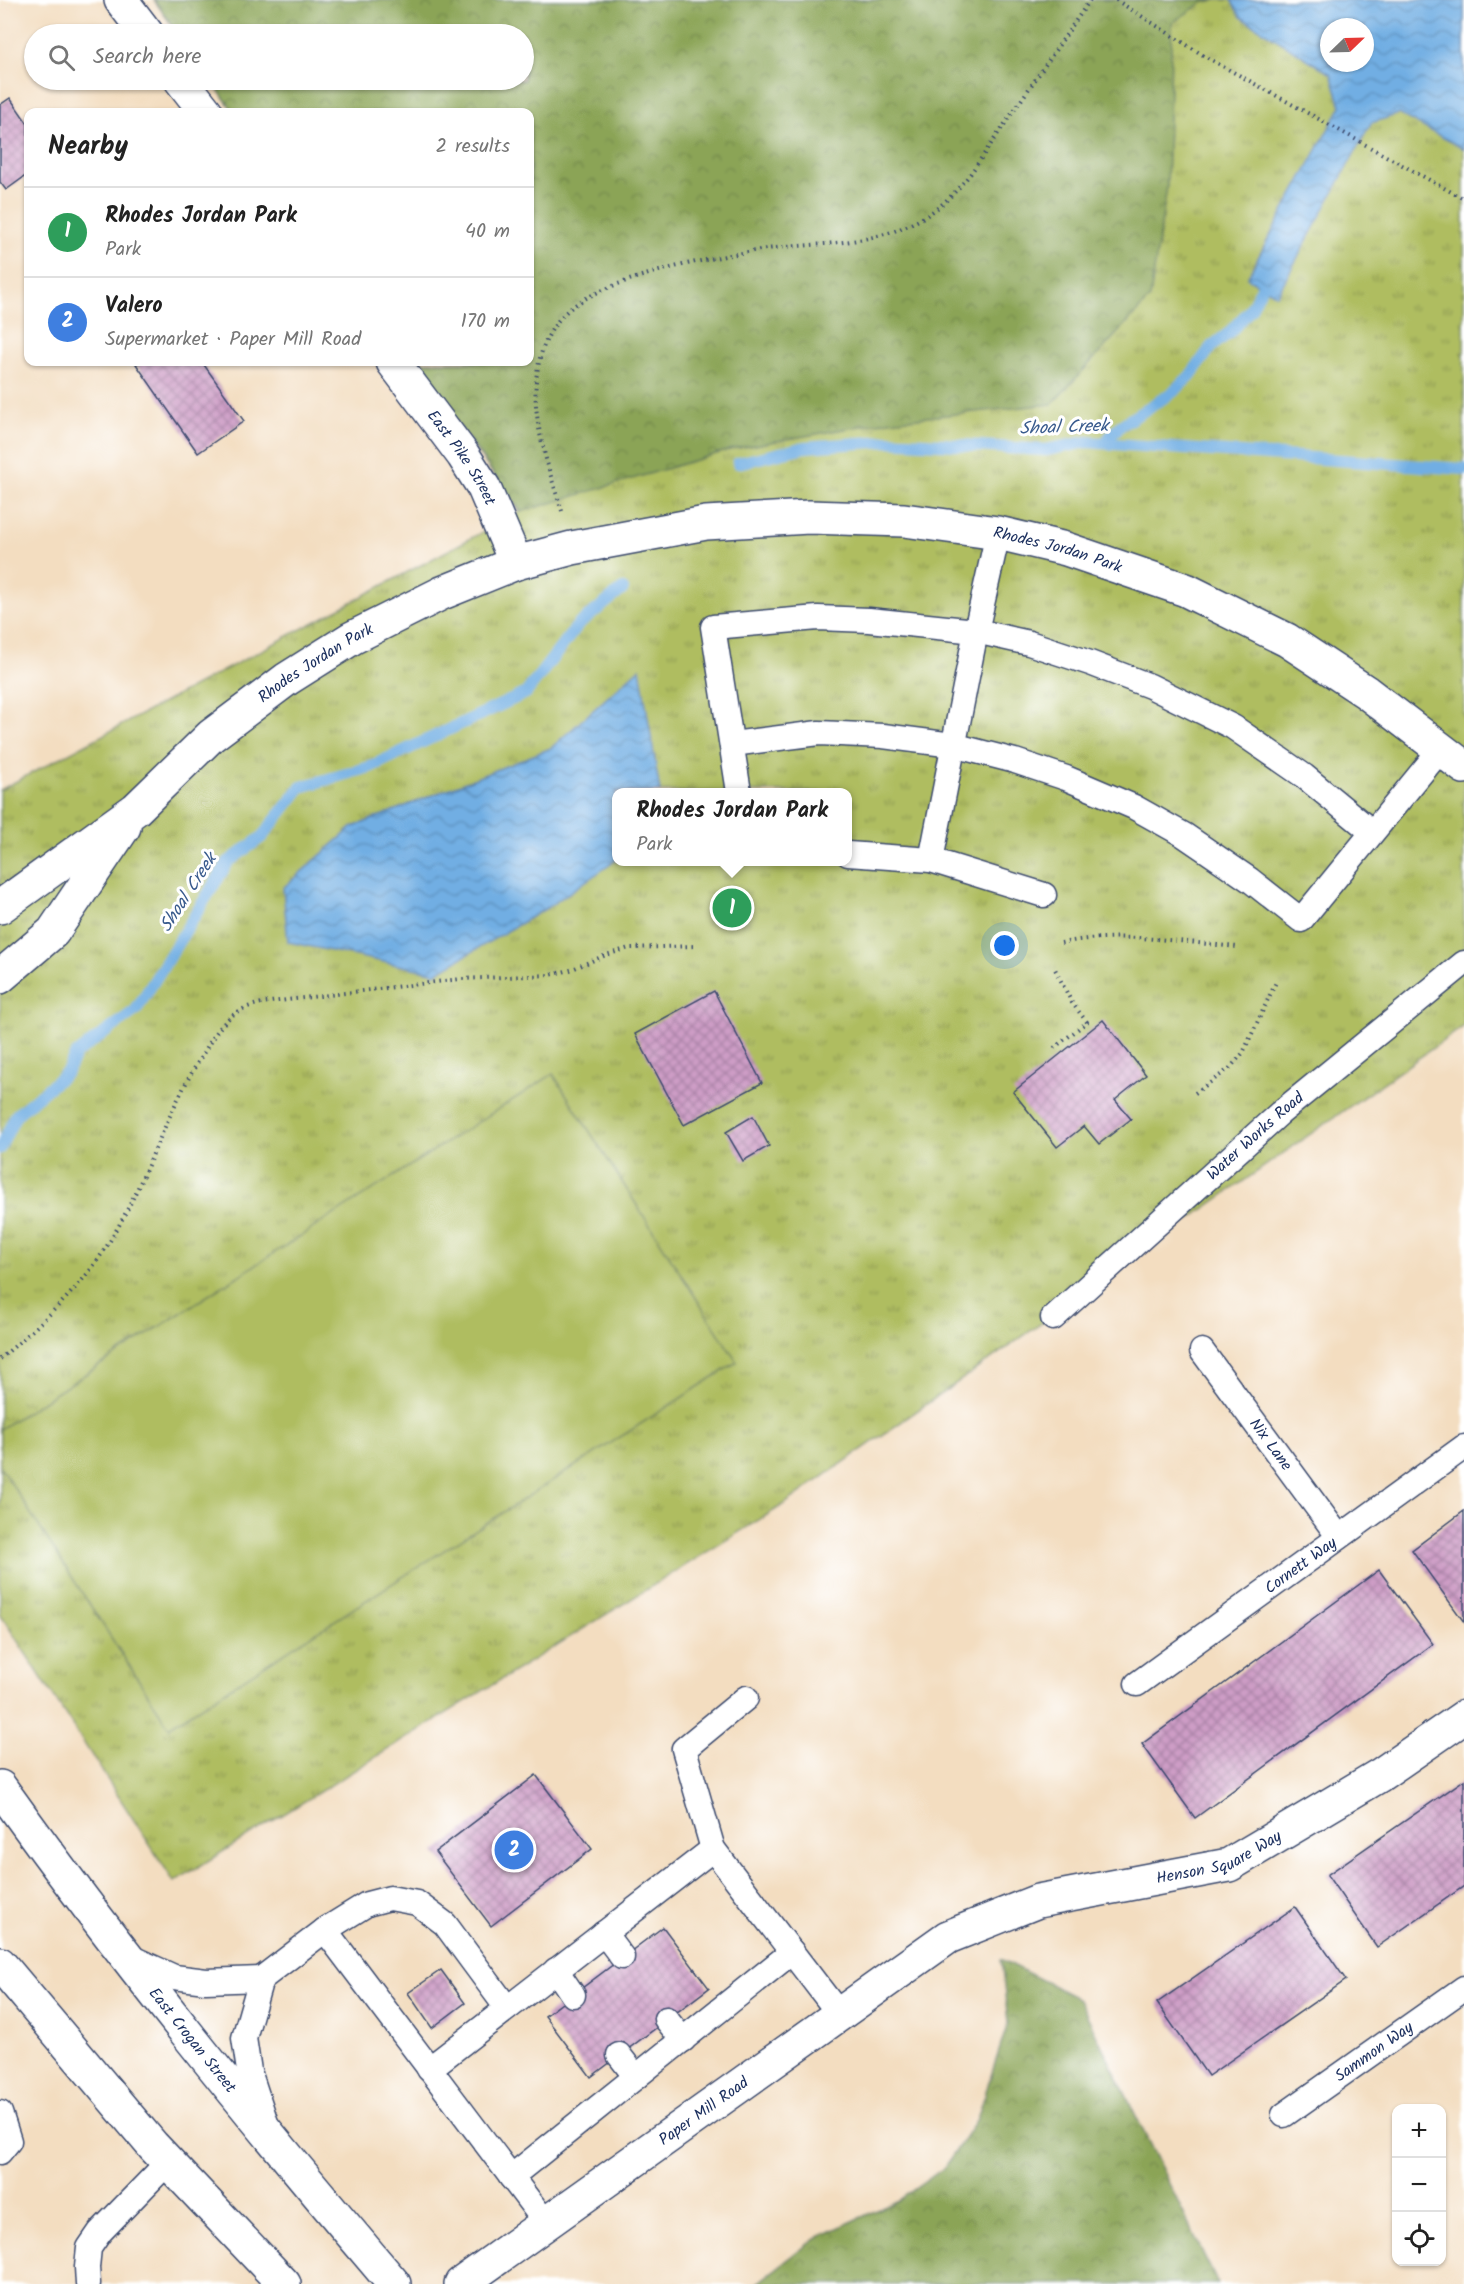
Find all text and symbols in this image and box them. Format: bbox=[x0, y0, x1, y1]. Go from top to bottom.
north arrow bbox=[1320, 18, 1374, 72]
search box bbox=[24, 24, 534, 90]
text: Search here bbox=[93, 40, 201, 75]
icon: search bbox=[45, 41, 78, 74]
text: Nearby bbox=[48, 126, 128, 168]
text: 2 results bbox=[435, 131, 510, 163]
text: Rhodes Jordan Park bbox=[105, 199, 297, 234]
text: 1 bbox=[64, 216, 71, 248]
text: 40 m bbox=[465, 216, 510, 248]
text: Park bbox=[105, 234, 141, 266]
text: Valero bbox=[105, 289, 163, 324]
text: 2 bbox=[62, 306, 73, 338]
text: 170 m bbox=[461, 306, 510, 338]
text: Supermarket · Paper Mill Road bbox=[105, 324, 361, 356]
street label: East Pike Street bbox=[421, 405, 503, 510]
water label: Shoal Creek bbox=[1019, 412, 1111, 444]
street label: Rhodes Jordan Park bbox=[991, 520, 1126, 580]
street label: Rhodes Jordan Park bbox=[252, 617, 378, 709]
popup bbox=[612, 788, 852, 866]
text: Rhodes Jordan Park bbox=[636, 794, 828, 829]
text: Park bbox=[636, 829, 672, 861]
water label: Shoal Creek bbox=[153, 846, 227, 938]
pin: 1 bbox=[712, 886, 752, 930]
your location bbox=[990, 931, 1019, 960]
street label: Water Works Road bbox=[1201, 1085, 1310, 1186]
street label: Nix Lane bbox=[1243, 1413, 1299, 1476]
street label: Cornett Way bbox=[1259, 1530, 1342, 1600]
street label: Henson Square Way bbox=[1154, 1824, 1287, 1891]
pin: 2 bbox=[494, 1828, 534, 1872]
street label: East Crogan Street bbox=[142, 1982, 243, 2099]
street label: Sammon Way bbox=[1329, 2015, 1419, 2088]
street label: Paper Mill Road bbox=[653, 2070, 755, 2152]
map controls bbox=[1392, 2104, 1446, 2266]
button: + bbox=[1392, 2104, 1446, 2158]
button: − bbox=[1392, 2158, 1446, 2212]
button: locate bbox=[1392, 2212, 1446, 2266]

